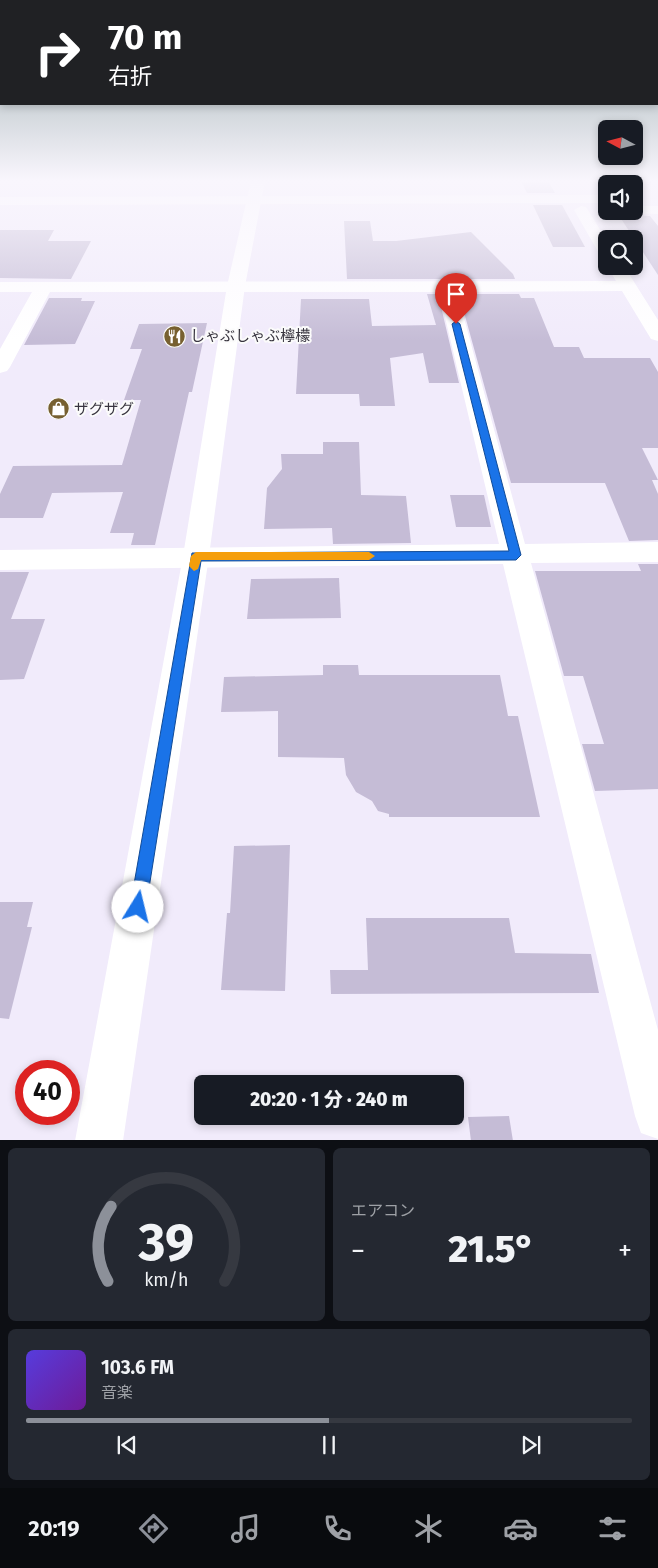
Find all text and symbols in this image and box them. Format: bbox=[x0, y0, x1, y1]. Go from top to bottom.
text: 70 m bbox=[108, 16, 182, 58]
icon: right bbox=[25, 20, 90, 85]
text: 右折 bbox=[108, 63, 152, 90]
north arrow bbox=[598, 120, 642, 165]
map controls bbox=[598, 120, 643, 275]
button: sound bbox=[598, 175, 643, 220]
button: search bbox=[598, 230, 643, 275]
pin bbox=[435, 273, 477, 324]
icon: arrive bbox=[442, 280, 470, 308]
restaurant icon: しゃぶしゃぶ檸檬 bbox=[162, 324, 186, 348]
place label: しゃぶしゃぶ檸檬 bbox=[190, 327, 310, 345]
shop icon: ザグザグ bbox=[46, 397, 70, 421]
place label: ザグザグ bbox=[74, 400, 134, 418]
position arrow bbox=[111, 880, 163, 932]
speed limit sign: 40 bbox=[15, 1060, 80, 1125]
text: 20:20 · 1 分 · 240 m bbox=[250, 1088, 408, 1111]
text: エアコン bbox=[351, 1201, 415, 1220]
text: 39 bbox=[138, 1211, 194, 1274]
text: 21.5° bbox=[448, 1226, 535, 1272]
text: − bbox=[351, 1234, 365, 1267]
text: + bbox=[618, 1234, 632, 1267]
text: km/h bbox=[144, 1269, 189, 1291]
text: 103.6 FM bbox=[101, 1356, 174, 1379]
text: 音楽 bbox=[101, 1383, 133, 1402]
icon: previous bbox=[113, 1431, 141, 1459]
icon: pause bbox=[315, 1431, 343, 1459]
icon: next bbox=[517, 1431, 545, 1459]
icon: directions bbox=[136, 1511, 171, 1546]
icon: music bbox=[228, 1511, 263, 1546]
icon: phone bbox=[320, 1511, 355, 1546]
icon: climate bbox=[411, 1511, 446, 1546]
icon: car bbox=[503, 1511, 538, 1546]
icon: filters bbox=[595, 1511, 630, 1546]
text: 20:19 bbox=[28, 1515, 80, 1542]

